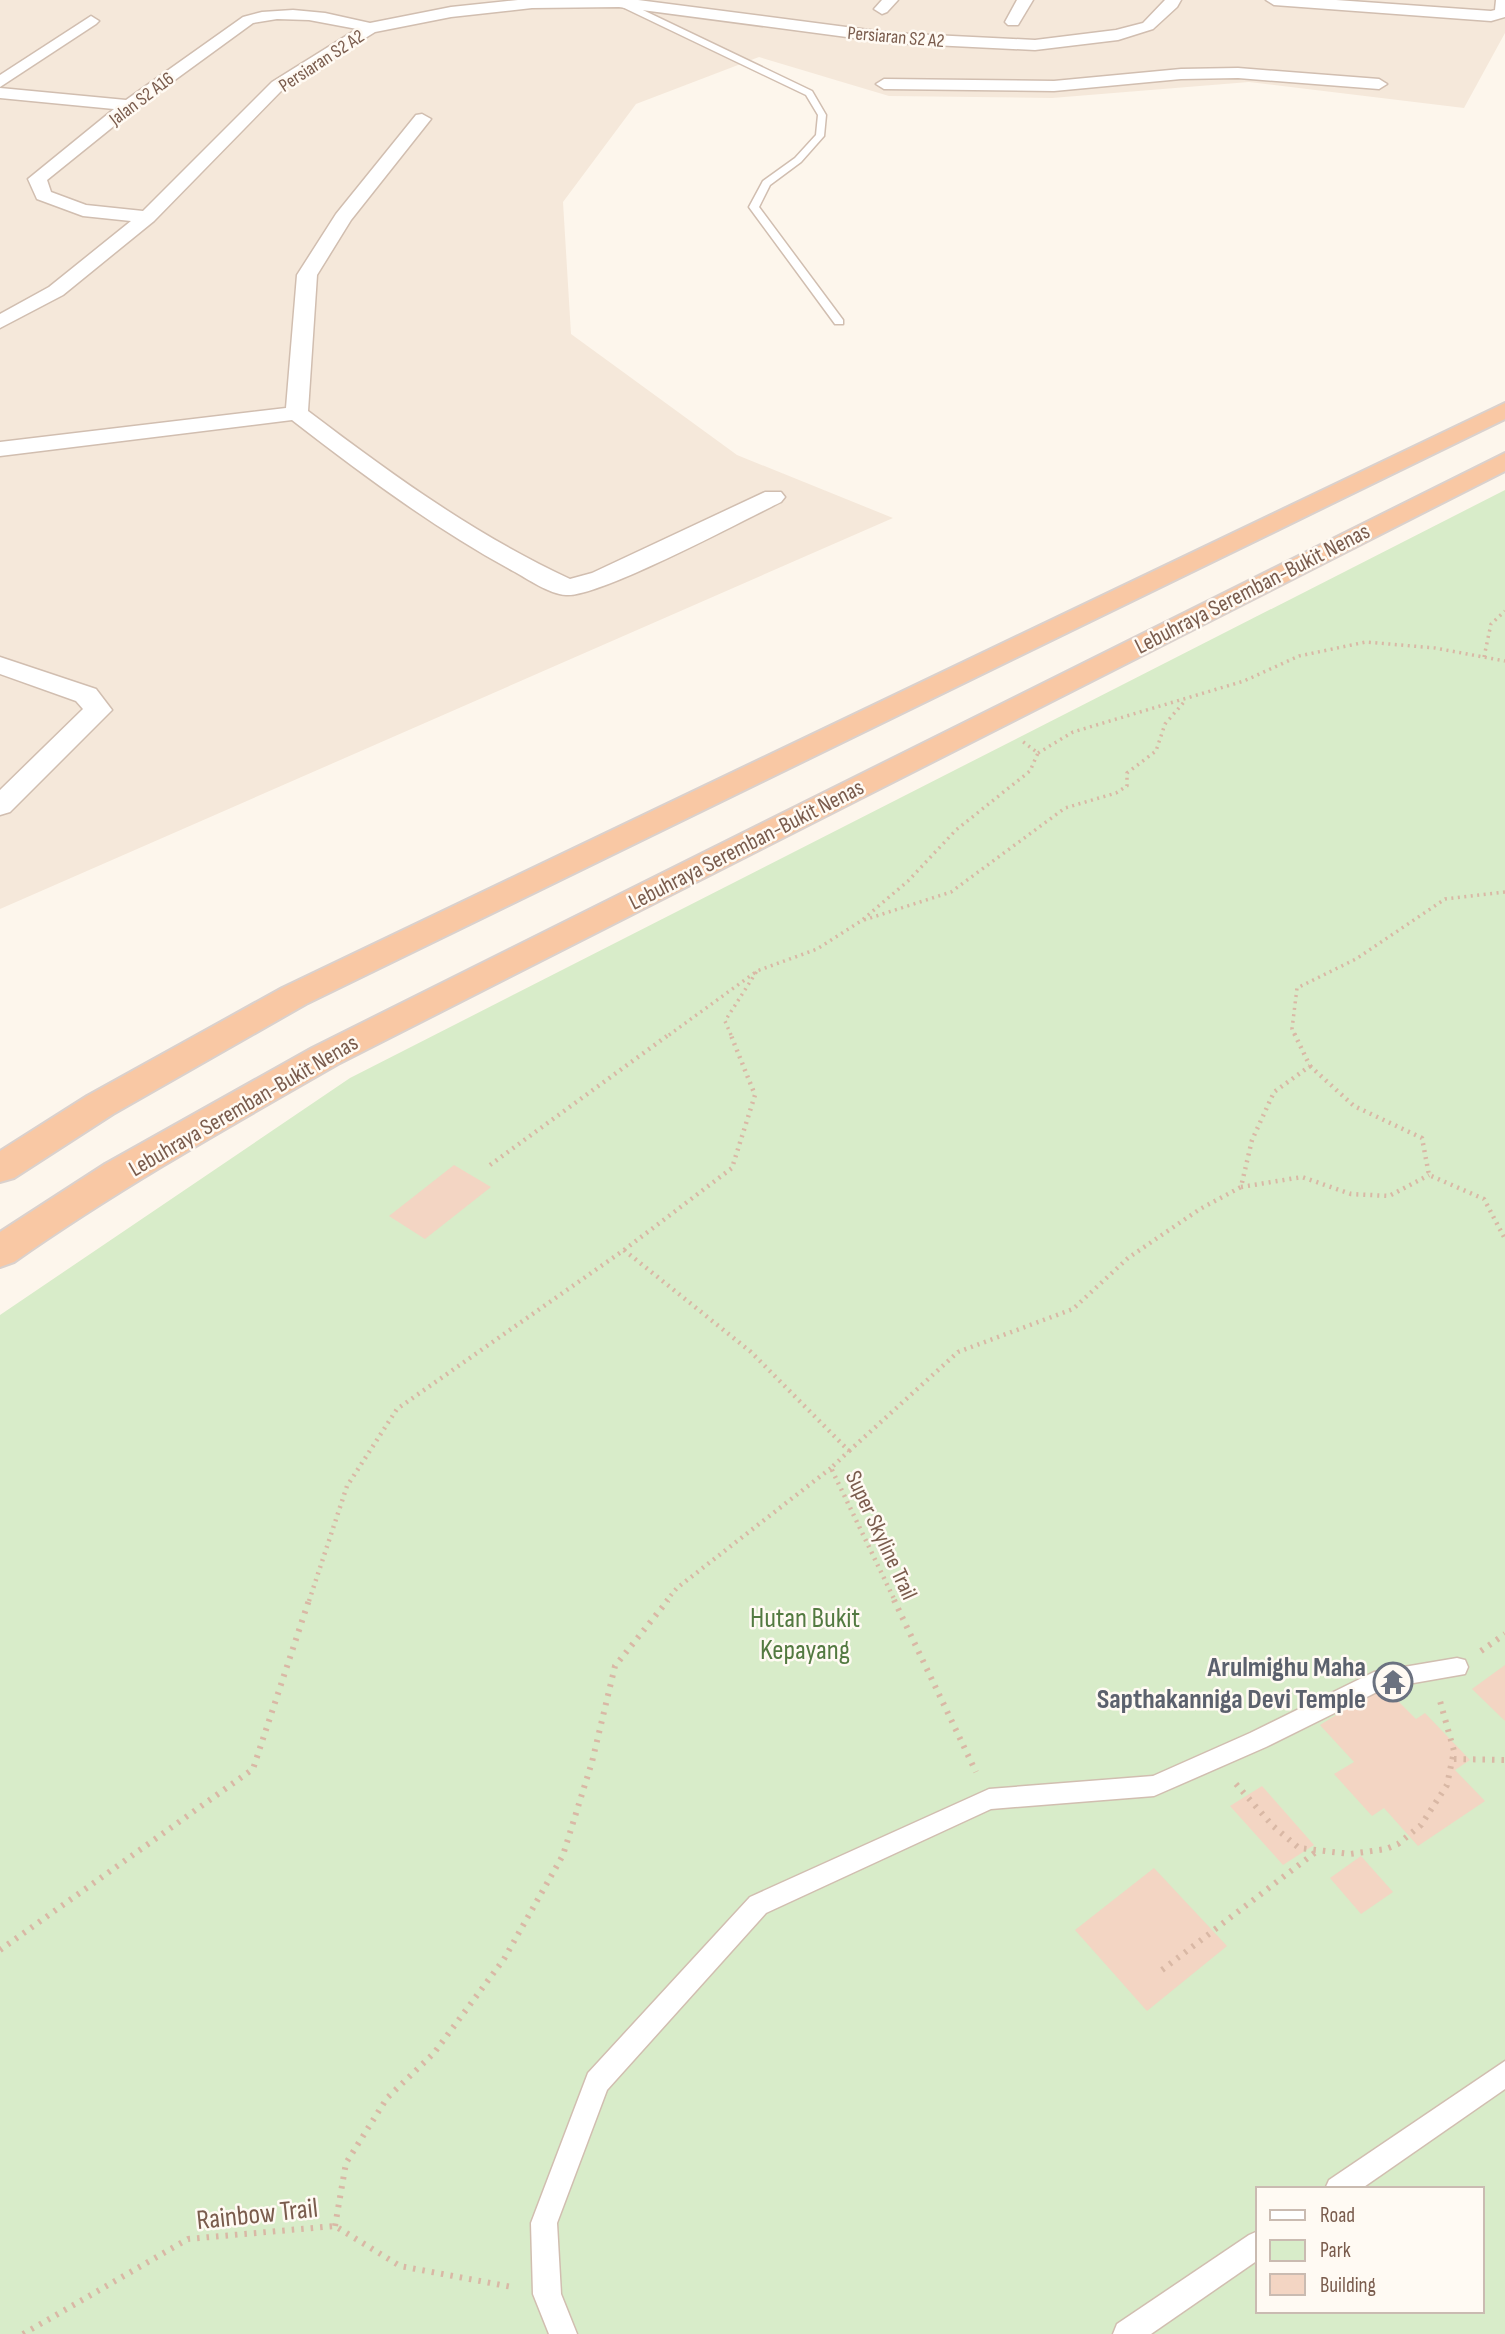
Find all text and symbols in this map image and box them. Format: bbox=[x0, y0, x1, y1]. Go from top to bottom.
street label: Persiaran S2 A2 bbox=[846, 22, 945, 53]
street label: Persiaran S2 A2 bbox=[275, 25, 369, 97]
street label: Jalan S2 A16 bbox=[104, 67, 179, 132]
street label: Lebuhraya Seremban-Bukit Nenas bbox=[1130, 517, 1375, 660]
street label: Lebuhraya Seremban-Bukit Nenas bbox=[624, 773, 869, 916]
street label: Lebuhraya Seremban-Bukit Nenas bbox=[124, 1029, 363, 1183]
street label: Super Skyline Trail bbox=[839, 1466, 923, 1604]
park label: Hutan Bukit Kepayang bbox=[750, 1602, 860, 1667]
place label: Arulmighu Maha Sapthakanniga Devi Temple bbox=[1097, 1651, 1366, 1716]
temple icon: Arulmighu Maha Sapthakanniga Devi Temple bbox=[1372, 1661, 1414, 1703]
legend bbox=[1256, 2187, 1484, 2313]
street label: Rainbow Trail bbox=[195, 2192, 320, 2237]
text: Road bbox=[1320, 2203, 1355, 2228]
text: Park bbox=[1320, 2238, 1351, 2263]
text: Building bbox=[1320, 2273, 1376, 2298]

